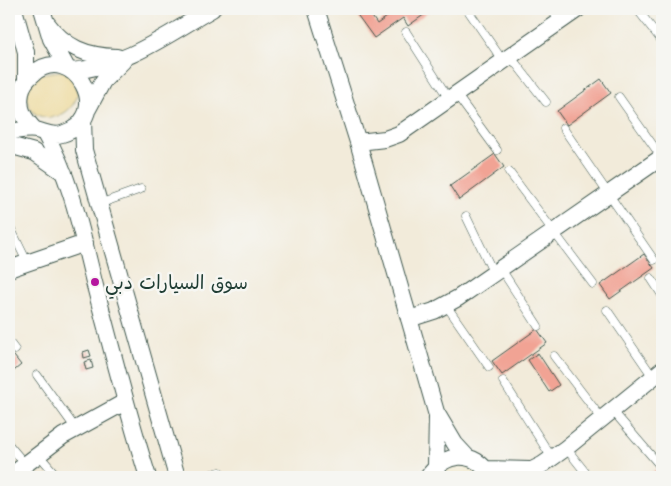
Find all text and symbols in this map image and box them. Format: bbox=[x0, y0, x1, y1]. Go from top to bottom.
place label: سوق السيارات دبي bbox=[105, 272, 248, 299]
marker: سوق السيارات دبي bbox=[89, 276, 101, 288]

